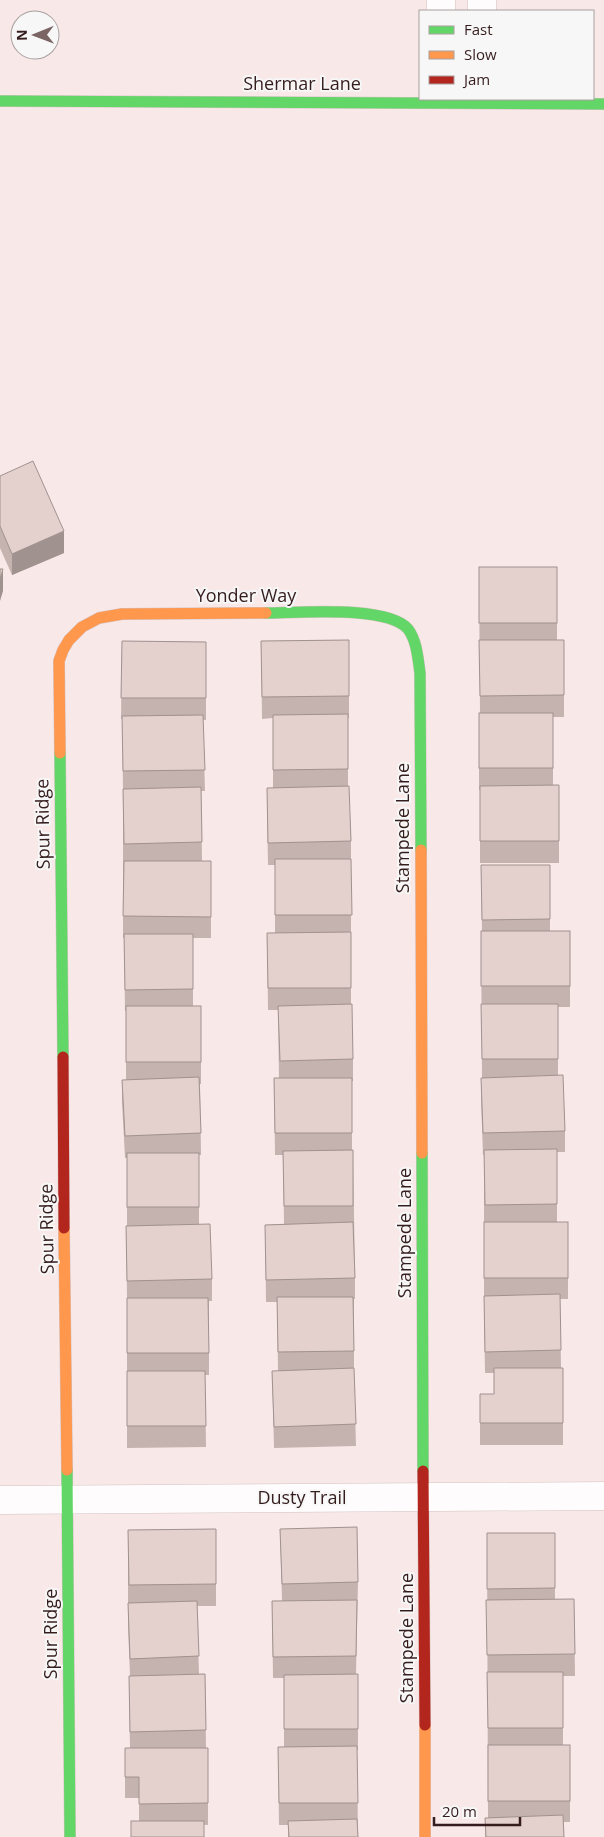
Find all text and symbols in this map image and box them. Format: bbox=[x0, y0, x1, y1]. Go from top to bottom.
north arrow bbox=[10, 10, 60, 60]
legend bbox=[419, 10, 594, 100]
text: Fast bbox=[464, 19, 493, 39]
text: N bbox=[12, 29, 31, 41]
text: Slow bbox=[464, 44, 497, 64]
text: Jam bbox=[462, 69, 490, 89]
street label: Shermar Lane bbox=[243, 71, 361, 95]
street label: Yonder Way bbox=[196, 583, 297, 607]
street label: Stampede Lane bbox=[390, 763, 414, 893]
street label: Spur Ridge bbox=[29, 779, 55, 869]
street label: Stampede Lane bbox=[392, 1168, 416, 1298]
street label: Spur Ridge bbox=[33, 1184, 59, 1274]
street label: Dusty Trail bbox=[257, 1485, 347, 1509]
street label: Stampede Lane bbox=[394, 1573, 418, 1703]
street label: Spur Ridge bbox=[38, 1589, 62, 1679]
scale bar bbox=[434, 1794, 520, 1826]
text: 20 m bbox=[442, 1801, 477, 1821]

